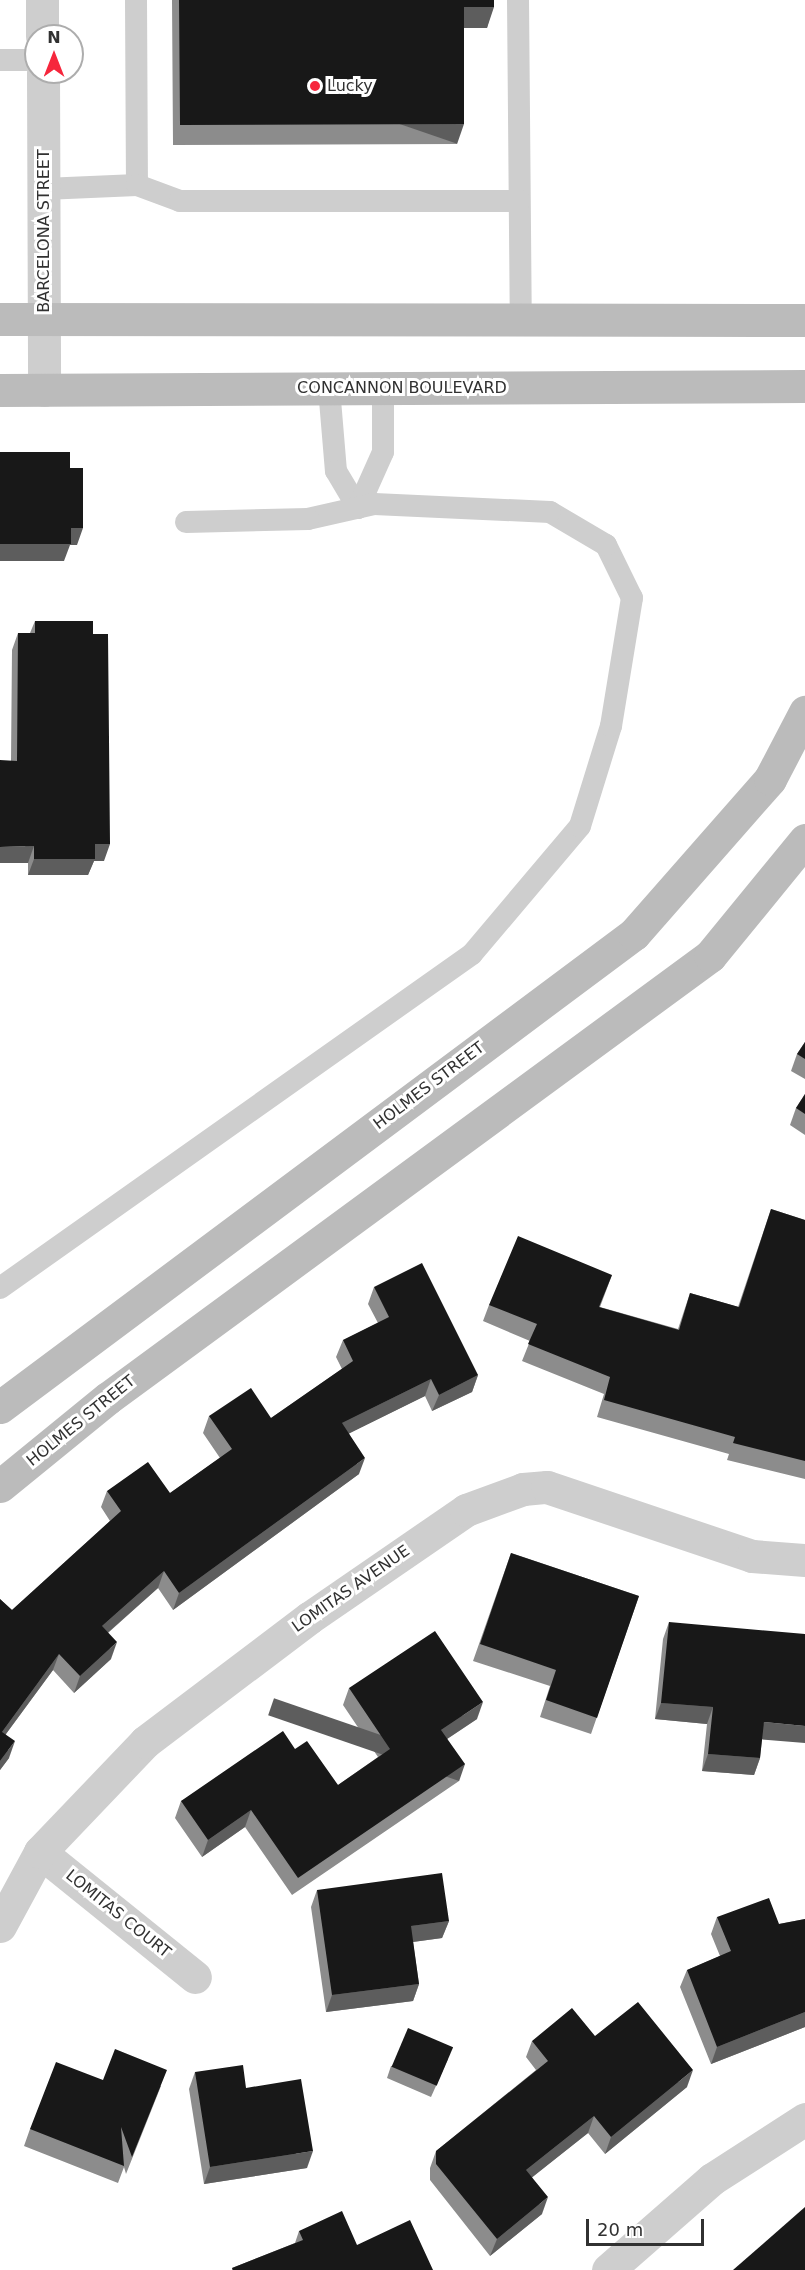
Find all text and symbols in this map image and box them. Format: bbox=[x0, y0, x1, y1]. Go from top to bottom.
north arrow bbox=[24, 24, 84, 84]
text: N bbox=[47, 28, 61, 47]
place label: Lucky bbox=[327, 76, 373, 96]
marker: Lucky bbox=[308, 79, 322, 93]
street label: BARCELONA STREET bbox=[34, 149, 54, 313]
street label: CONCANNON BOULEVARD bbox=[297, 378, 507, 398]
street label: HOLMES STREET bbox=[370, 1038, 488, 1134]
street label: HOLMES STREET bbox=[23, 1371, 139, 1471]
street label: LOMITAS AVENUE bbox=[289, 1541, 413, 1637]
street label: LOMITAS COURT bbox=[62, 1866, 174, 1962]
scale bar bbox=[589, 2207, 708, 2245]
text: 20 m bbox=[597, 2219, 643, 2240]

